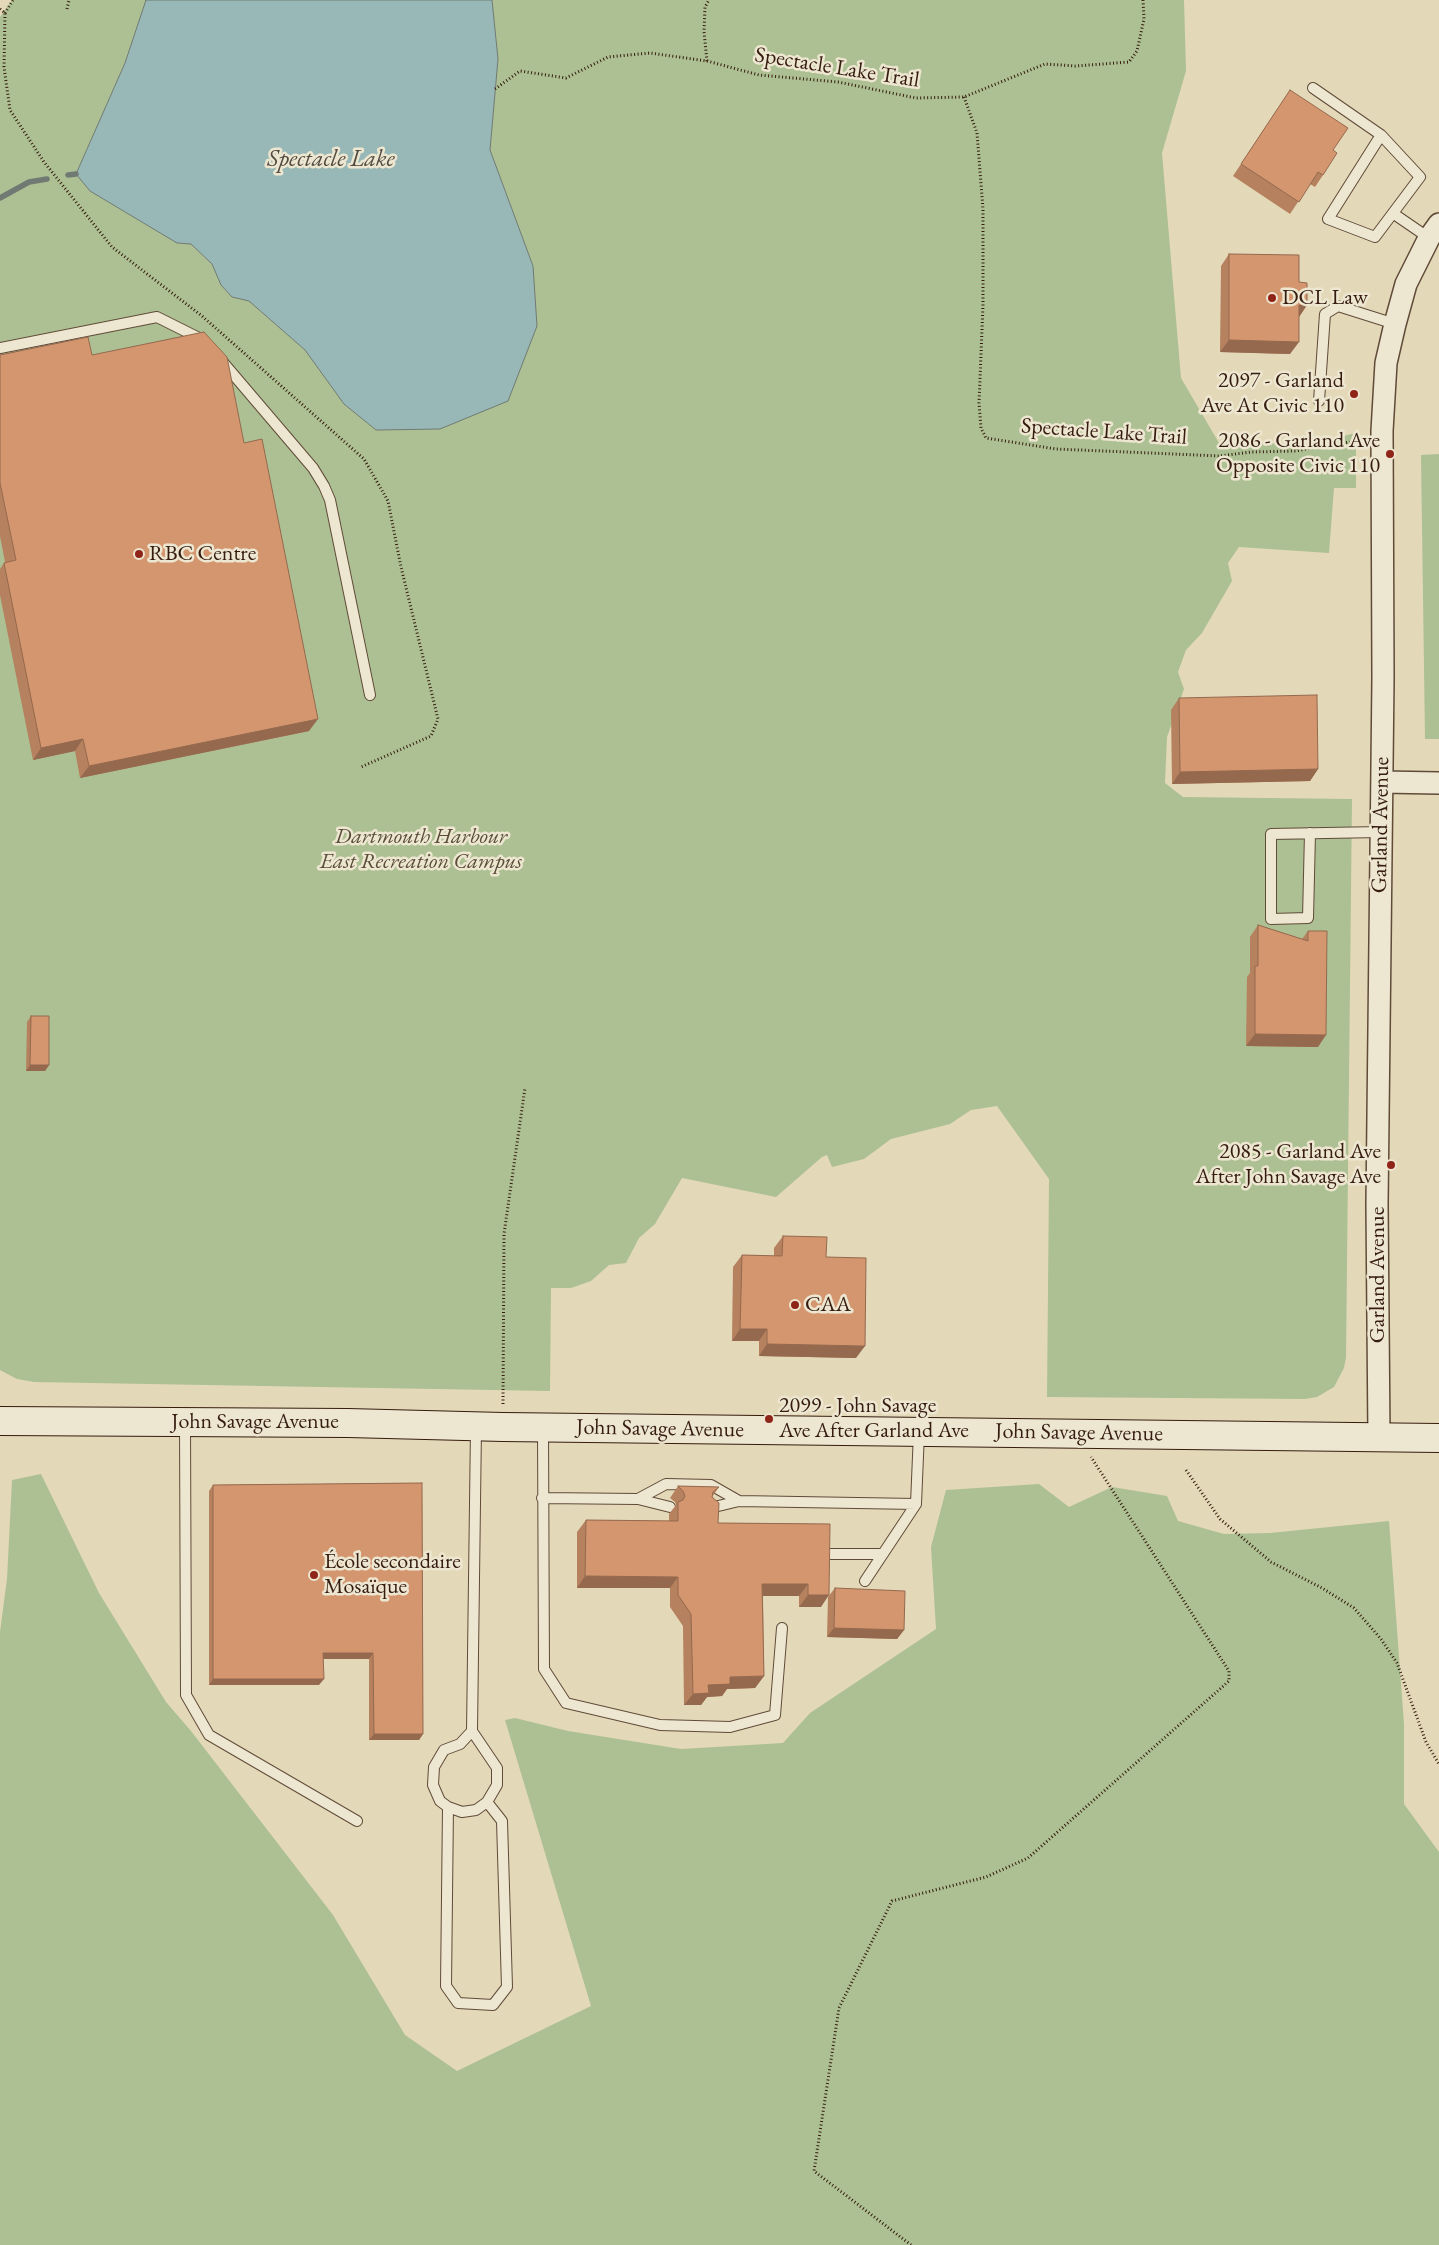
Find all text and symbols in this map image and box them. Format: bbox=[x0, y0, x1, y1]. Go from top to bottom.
street label: Spectacle Lake Trail bbox=[753, 42, 921, 94]
water label: Spectacle Lake bbox=[267, 145, 395, 173]
place label: DCL Law bbox=[1282, 285, 1368, 311]
marker: DCL Law bbox=[1266, 292, 1278, 304]
place label: 2097 - Garland Ave At Civic 110 bbox=[1201, 368, 1344, 420]
marker: 2097 - Garland Ave At Civic 110 bbox=[1348, 388, 1360, 400]
street label: Spectacle Lake Trail bbox=[1020, 413, 1188, 451]
place label: 2086 - Garland Ave Opposite Civic 110 bbox=[1216, 428, 1380, 480]
marker: 2086 - Garland Ave Opposite Civic 110 bbox=[1384, 448, 1396, 460]
place label: RBC Centre bbox=[149, 541, 256, 567]
marker: RBC Centre bbox=[133, 548, 145, 560]
street label: Garland Avenue bbox=[1367, 757, 1395, 893]
park label: Dartmouth Harbour East Recreation Campus bbox=[320, 824, 522, 876]
place label: 2085 - Garland Ave After John Savage Ave bbox=[1196, 1139, 1381, 1190]
marker: 2085 - Garland Ave After John Savage Ave bbox=[1385, 1159, 1397, 1171]
street label: Garland Avenue bbox=[1365, 1207, 1391, 1343]
place label: CAA bbox=[805, 1292, 851, 1318]
marker: CAA bbox=[789, 1299, 801, 1311]
place label: 2099 - John Savage Ave After Garland Ave bbox=[779, 1393, 969, 1444]
street label: John Savage Avenue bbox=[171, 1409, 339, 1435]
marker: 2099 - John Savage Ave After Garland Ave bbox=[763, 1413, 775, 1425]
street label: John Savage Avenue bbox=[576, 1414, 744, 1444]
street label: John Savage Avenue bbox=[995, 1418, 1163, 1448]
place label: École secondaire Mosaïque bbox=[324, 1549, 461, 1600]
marker: École secondaire Mosaïque bbox=[308, 1569, 320, 1581]

